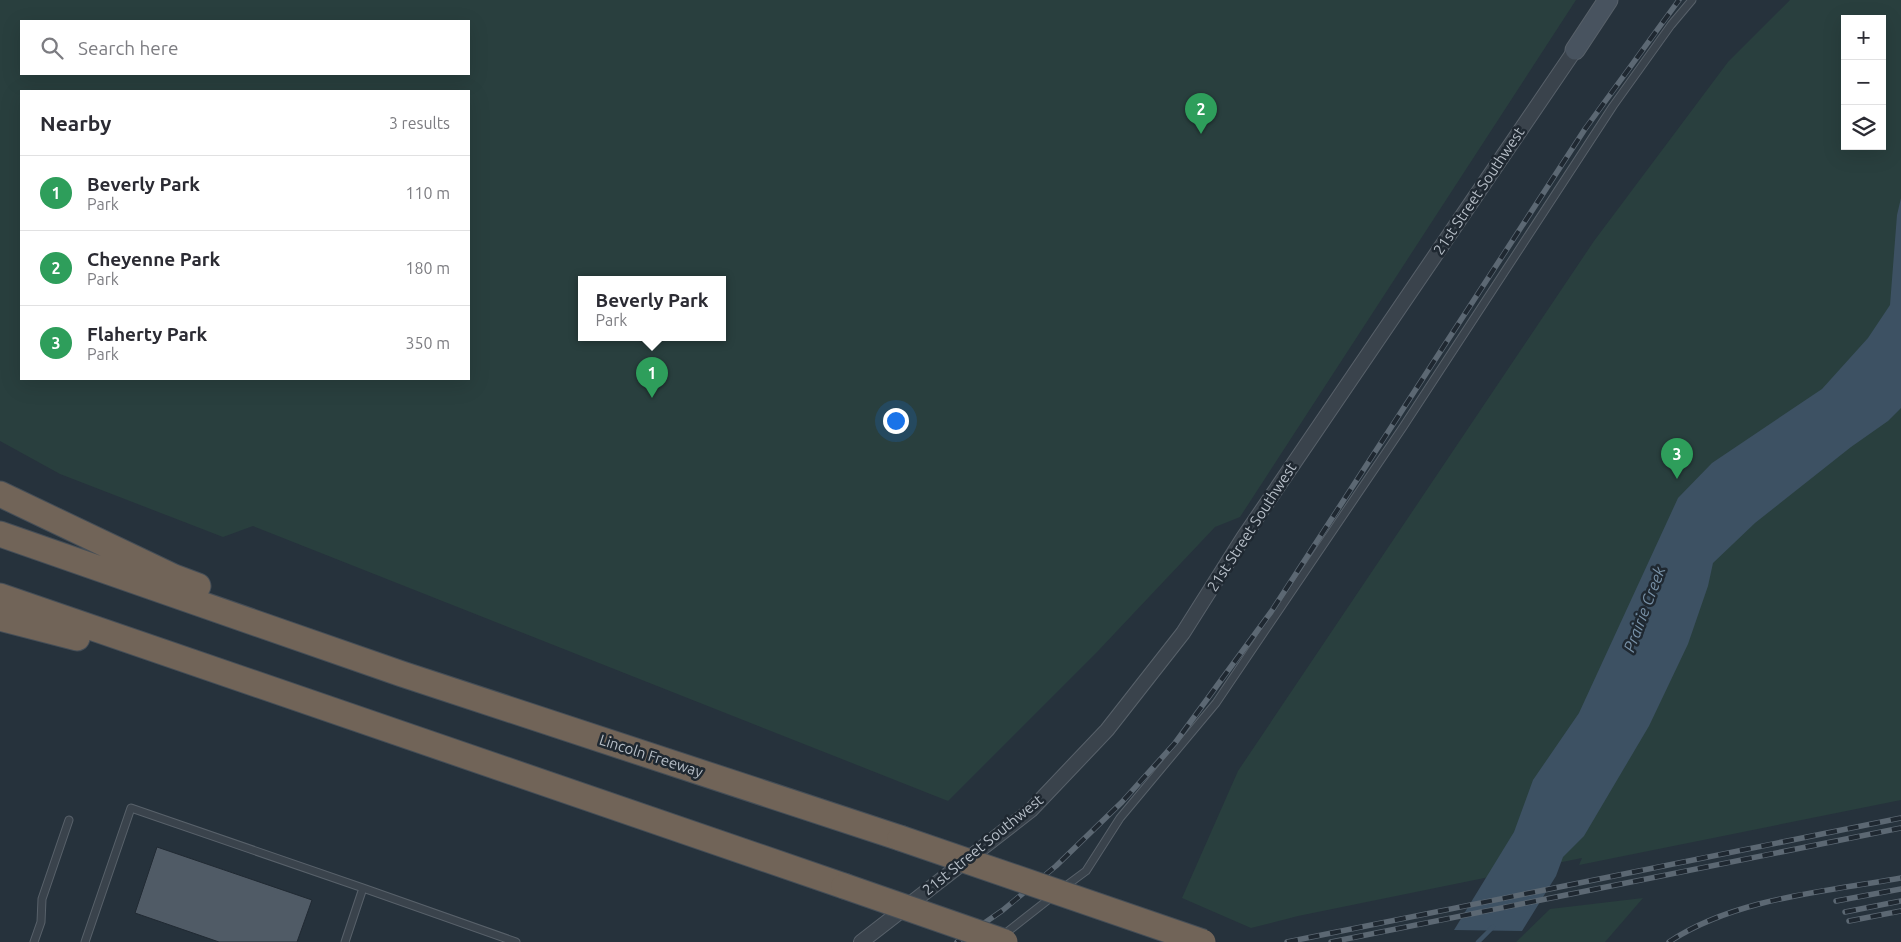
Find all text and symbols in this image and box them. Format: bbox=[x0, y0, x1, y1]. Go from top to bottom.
map controls bbox=[1841, 15, 1886, 150]
button: + bbox=[1841, 15, 1886, 60]
search box bbox=[20, 20, 470, 75]
icon: search bbox=[38, 34, 66, 62]
text: Search here bbox=[78, 37, 178, 59]
button: − bbox=[1841, 60, 1886, 105]
pin: 2 bbox=[1185, 93, 1217, 134]
button: layers bbox=[1841, 105, 1886, 150]
text: Nearby bbox=[40, 111, 111, 135]
text: 3 results bbox=[389, 114, 450, 132]
street label: 21st Street Southwest bbox=[1430, 124, 1528, 258]
text: Beverly Park bbox=[87, 173, 200, 195]
text: 1 bbox=[51, 184, 61, 202]
text: 110 m bbox=[405, 184, 450, 202]
text: Park bbox=[87, 195, 119, 213]
text: Cheyenne Park bbox=[87, 248, 220, 270]
text: 2 bbox=[51, 259, 61, 277]
text: 180 m bbox=[405, 259, 450, 277]
text: Park bbox=[87, 270, 119, 288]
popup bbox=[578, 276, 726, 341]
text: Beverly Park bbox=[596, 289, 708, 311]
text: Park bbox=[596, 311, 627, 329]
text: Flaherty Park bbox=[87, 323, 207, 345]
text: 3 bbox=[51, 334, 61, 352]
text: 350 m bbox=[405, 334, 450, 352]
text: Park bbox=[87, 345, 119, 363]
pin: 1 bbox=[636, 357, 668, 398]
your location bbox=[883, 408, 909, 434]
pin: 3 bbox=[1661, 438, 1693, 479]
street label: 21st Street Southwest bbox=[1204, 459, 1300, 594]
water label: Prairie Creek bbox=[1619, 563, 1669, 654]
street label: Lincoln Freeway bbox=[597, 731, 705, 780]
street label: 21st Street Southwest bbox=[919, 791, 1046, 898]

